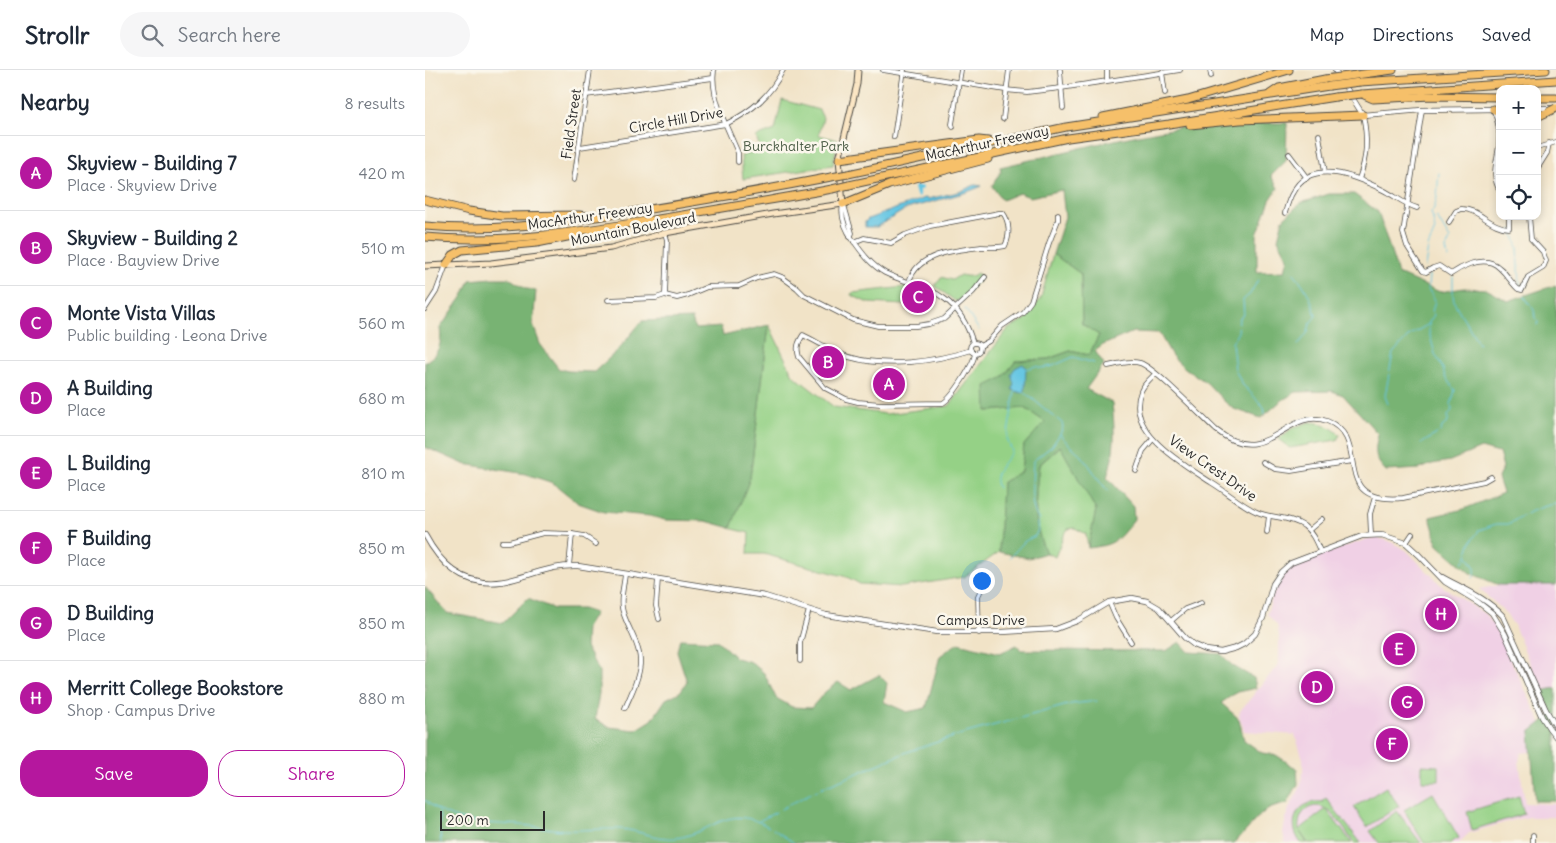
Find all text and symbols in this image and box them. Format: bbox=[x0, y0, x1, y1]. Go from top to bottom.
search box bbox=[120, 12, 470, 57]
text: Strollr bbox=[25, 20, 90, 50]
icon: search bbox=[138, 21, 166, 49]
text: Search here bbox=[178, 23, 281, 47]
text: Map bbox=[1309, 23, 1344, 46]
text: Directions bbox=[1372, 23, 1454, 46]
text: Saved bbox=[1482, 23, 1531, 46]
map controls bbox=[1496, 85, 1541, 220]
button: + bbox=[1496, 85, 1541, 130]
street label: Field Street bbox=[557, 87, 585, 160]
text: Nearby bbox=[20, 89, 90, 116]
text: 8 results bbox=[344, 93, 405, 113]
street label: Circle Hill Drive bbox=[628, 103, 724, 137]
street label: MacArthur Freeway bbox=[924, 121, 1050, 165]
button: − bbox=[1496, 130, 1541, 175]
park label: Burckhalter Park bbox=[743, 137, 849, 155]
text: Skyview - Building 7 bbox=[67, 151, 237, 175]
text: A bbox=[31, 163, 41, 183]
text: 420 m bbox=[359, 163, 405, 183]
text: Place · Skyview Drive bbox=[67, 175, 217, 195]
button: locate bbox=[1496, 175, 1541, 220]
street label: MacArthur Freeway bbox=[527, 198, 653, 234]
street label: Mountain Boulevard bbox=[569, 208, 697, 250]
text: Skyview - Building 2 bbox=[67, 226, 238, 250]
text: B bbox=[31, 238, 41, 258]
text: 510 m bbox=[361, 238, 405, 258]
text: Place · Bayview Drive bbox=[67, 250, 220, 270]
pin: C bbox=[902, 278, 934, 316]
text: Monte Vista Villas bbox=[67, 301, 215, 325]
text: C bbox=[31, 313, 41, 333]
text: 560 m bbox=[358, 313, 405, 333]
text: Public building · Leona Drive bbox=[67, 325, 267, 345]
pin: B bbox=[812, 343, 844, 381]
pin: A bbox=[873, 365, 905, 403]
text: A Building bbox=[67, 376, 153, 400]
text: D bbox=[30, 388, 42, 408]
text: 680 m bbox=[358, 388, 405, 408]
text: Place bbox=[67, 400, 106, 420]
street label: View Crest Drive bbox=[1166, 431, 1260, 505]
text: L Building bbox=[67, 451, 151, 475]
text: E bbox=[31, 463, 41, 483]
text: 810 m bbox=[361, 463, 405, 483]
text: Place bbox=[67, 475, 106, 495]
text: F Building bbox=[67, 526, 151, 550]
text: F bbox=[31, 538, 41, 558]
text: 850 m bbox=[358, 538, 405, 558]
text: Place bbox=[67, 550, 106, 570]
your location bbox=[969, 568, 995, 594]
pin: H bbox=[1425, 595, 1457, 633]
text: D Building bbox=[67, 601, 154, 625]
street label: Campus Drive bbox=[937, 611, 1025, 629]
text: G bbox=[30, 613, 42, 633]
text: 850 m bbox=[358, 613, 405, 633]
text: Place bbox=[67, 625, 106, 645]
pin: E bbox=[1383, 630, 1415, 668]
pin: D bbox=[1301, 668, 1333, 706]
text: Merritt College Bookstore bbox=[67, 676, 283, 700]
pin: G bbox=[1391, 683, 1423, 721]
text: H bbox=[30, 688, 42, 708]
text: 880 m bbox=[358, 688, 405, 708]
text: Shop · Campus Drive bbox=[67, 700, 215, 720]
pin: F bbox=[1376, 725, 1408, 763]
button: Save bbox=[20, 750, 208, 797]
button: Share bbox=[218, 750, 405, 797]
scale bar bbox=[440, 808, 545, 831]
text: 200 m bbox=[447, 811, 489, 829]

